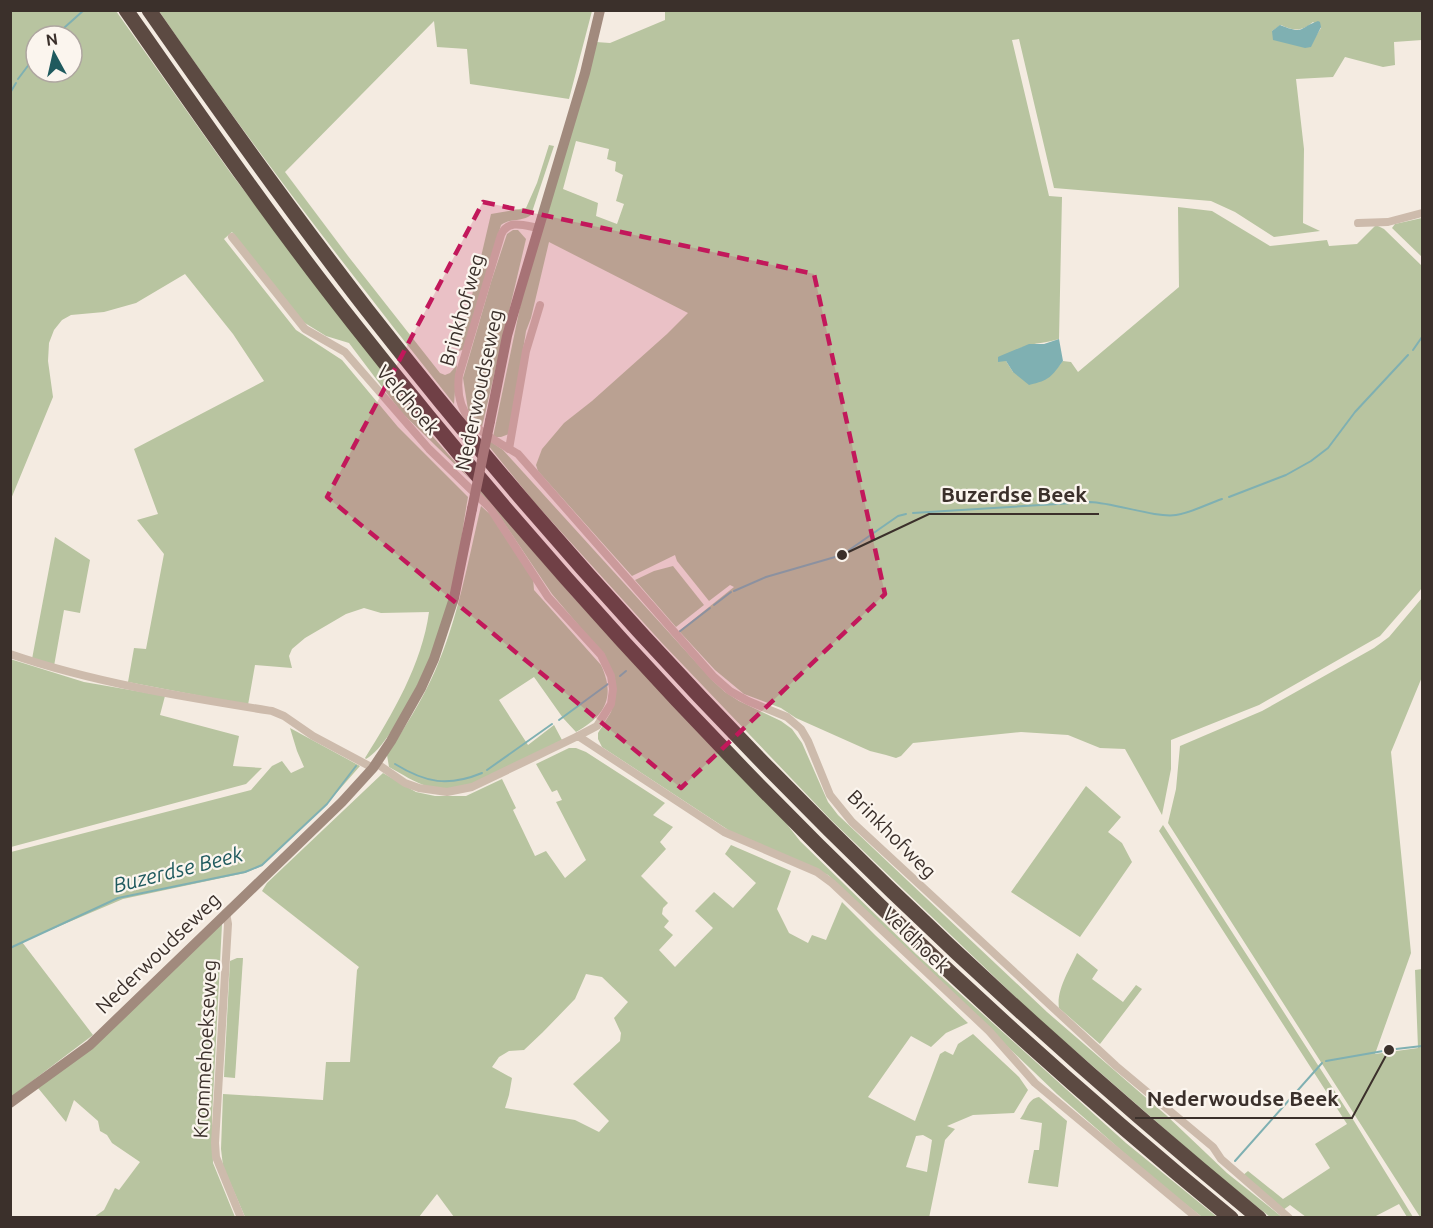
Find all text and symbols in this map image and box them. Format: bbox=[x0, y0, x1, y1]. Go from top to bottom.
north arrow bbox=[24, 24, 84, 84]
text: N bbox=[45, 29, 59, 49]
street label: Brinkhofweg bbox=[435, 251, 489, 369]
street label: Nederwoudseweg bbox=[450, 307, 507, 473]
street label: Veldhoek bbox=[372, 360, 445, 439]
callout: Buzerdse Beek bbox=[929, 475, 1099, 514]
text: Buzerdse Beek bbox=[941, 482, 1087, 506]
street label: Brinkhofweg bbox=[843, 785, 941, 883]
water label: Buzerdse Beek bbox=[110, 841, 245, 897]
street label: Nederwoudseweg bbox=[91, 887, 225, 1018]
street label: Veldhoek bbox=[878, 902, 955, 977]
street label: Krommehoekseweg bbox=[188, 959, 221, 1139]
callout: Nederwoudse Beek bbox=[1135, 1079, 1352, 1118]
text: Nederwoudse Beek bbox=[1147, 1086, 1339, 1110]

